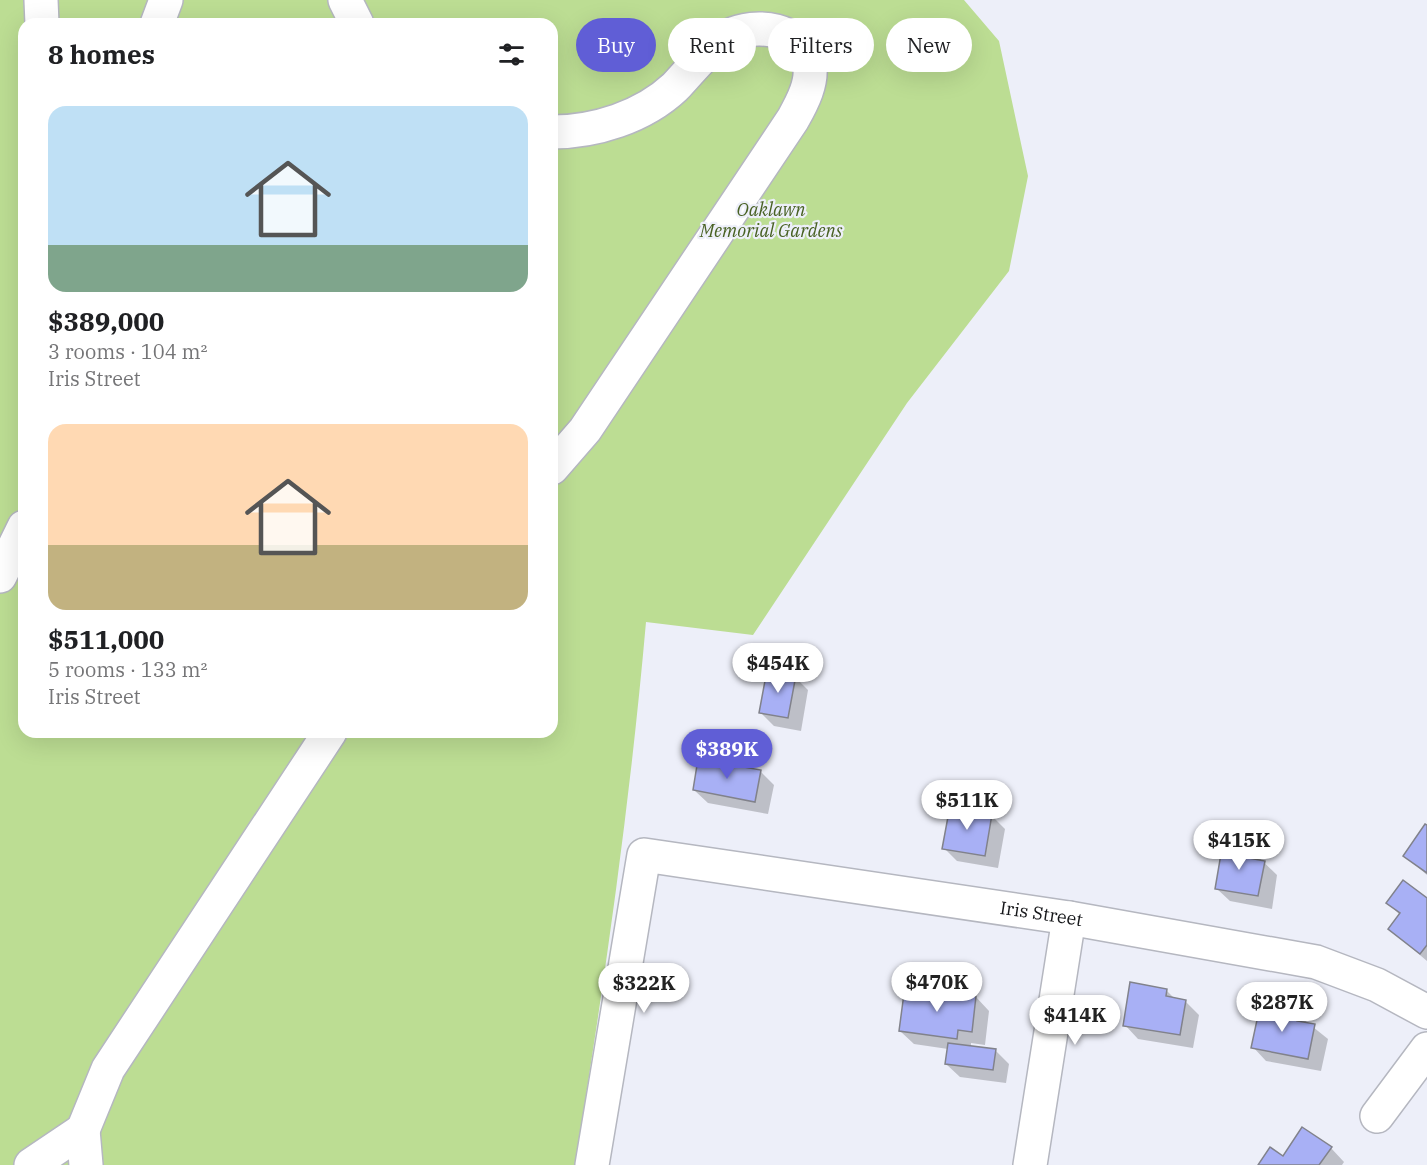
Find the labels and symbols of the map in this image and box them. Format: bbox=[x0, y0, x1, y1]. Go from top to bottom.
park label: Oaklawn Memorial Gardens bbox=[699, 198, 843, 242]
pin: $454K bbox=[736, 643, 820, 694]
pin: $389K bbox=[685, 729, 769, 780]
pin: $511K bbox=[925, 780, 1009, 831]
pin: $415K bbox=[1197, 820, 1281, 871]
street label: Iris Street bbox=[998, 896, 1085, 931]
pin: $470K bbox=[895, 962, 979, 1013]
pin: $322K bbox=[602, 963, 686, 1014]
pin: $287K bbox=[1240, 982, 1324, 1033]
pin: $414K bbox=[1033, 995, 1117, 1046]

